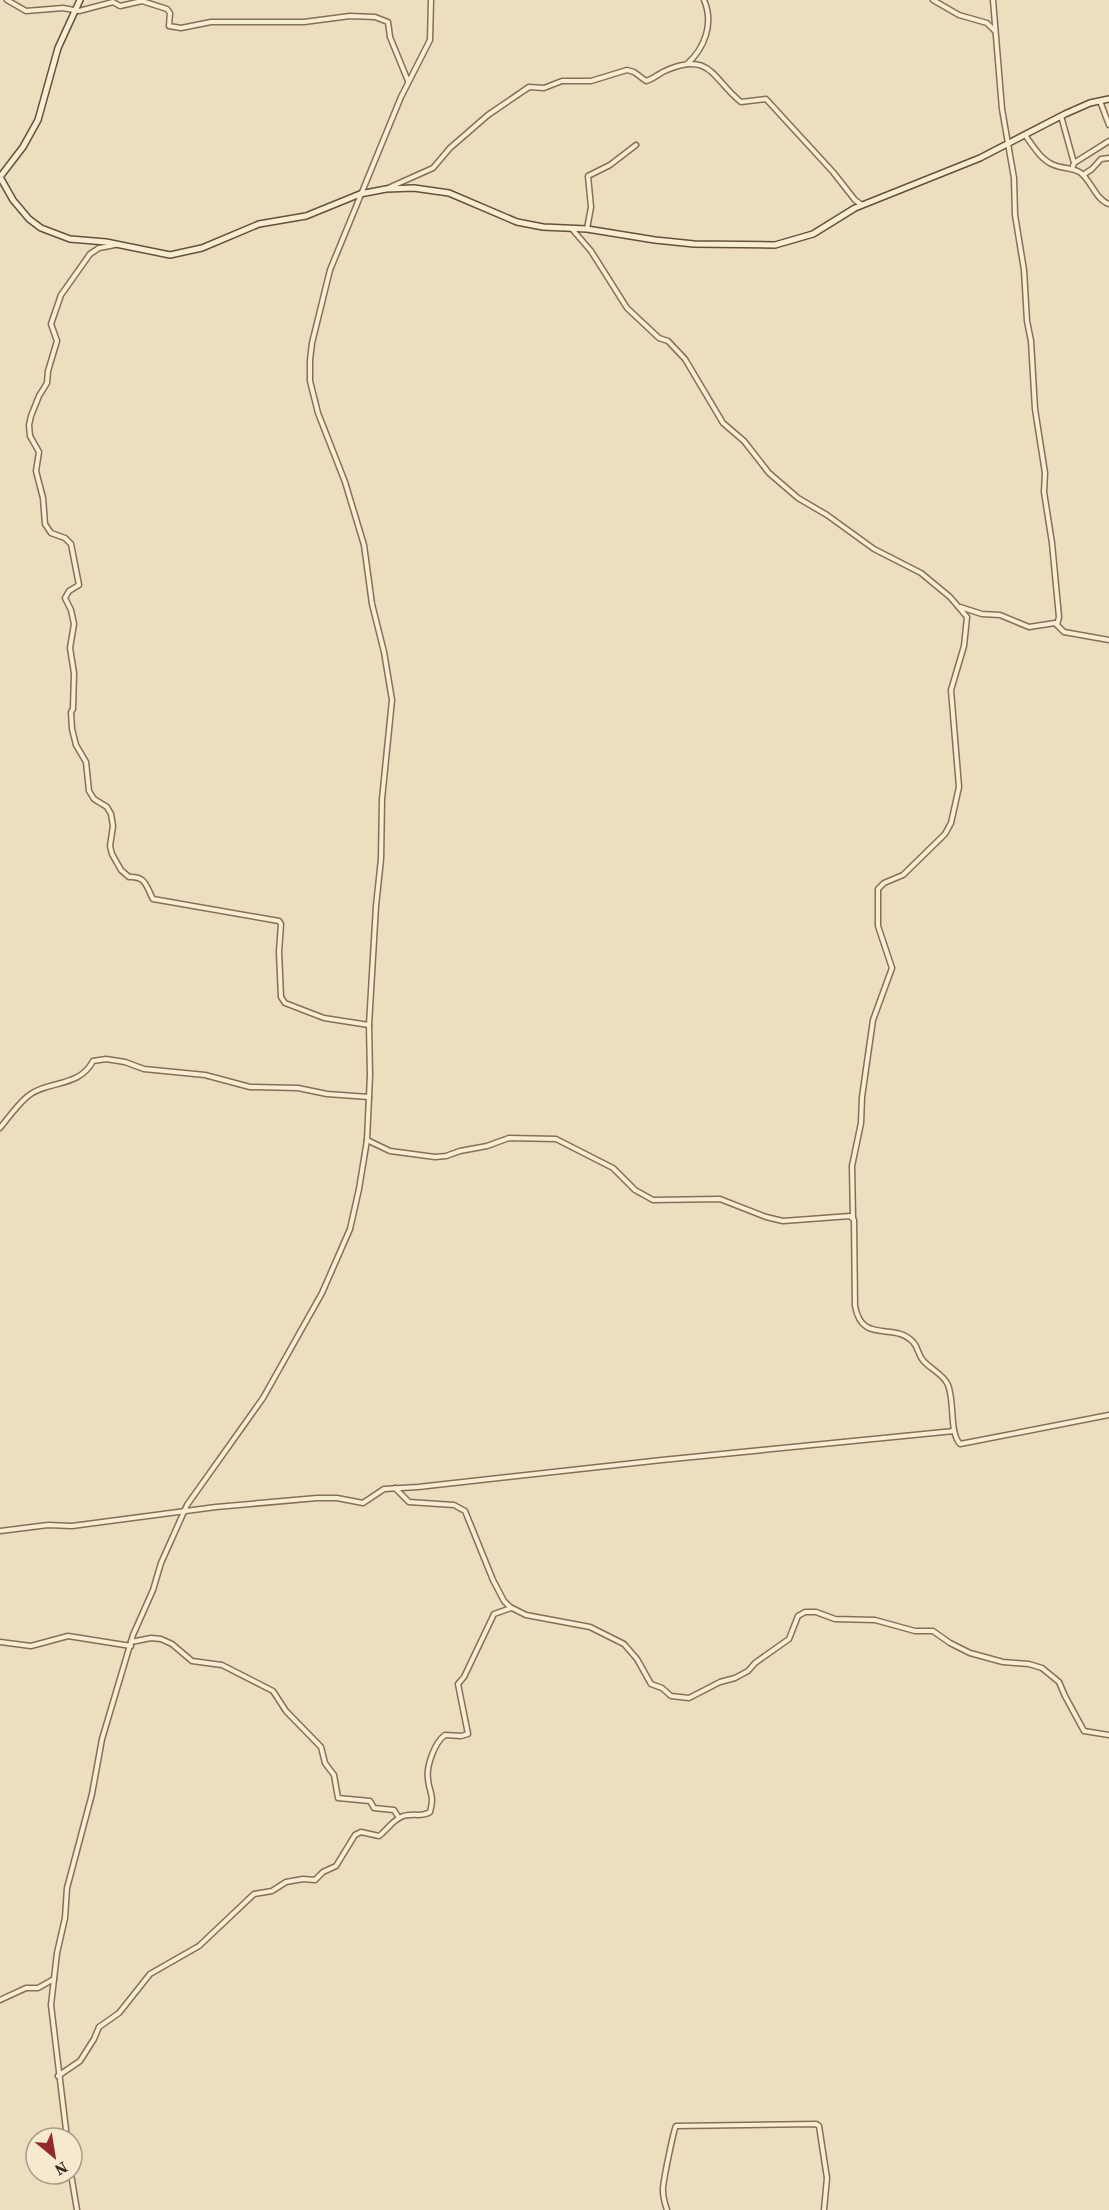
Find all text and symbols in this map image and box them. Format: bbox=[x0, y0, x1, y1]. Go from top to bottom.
north arrow bbox=[24, 2126, 84, 2186]
text: N bbox=[51, 2157, 72, 2182]

